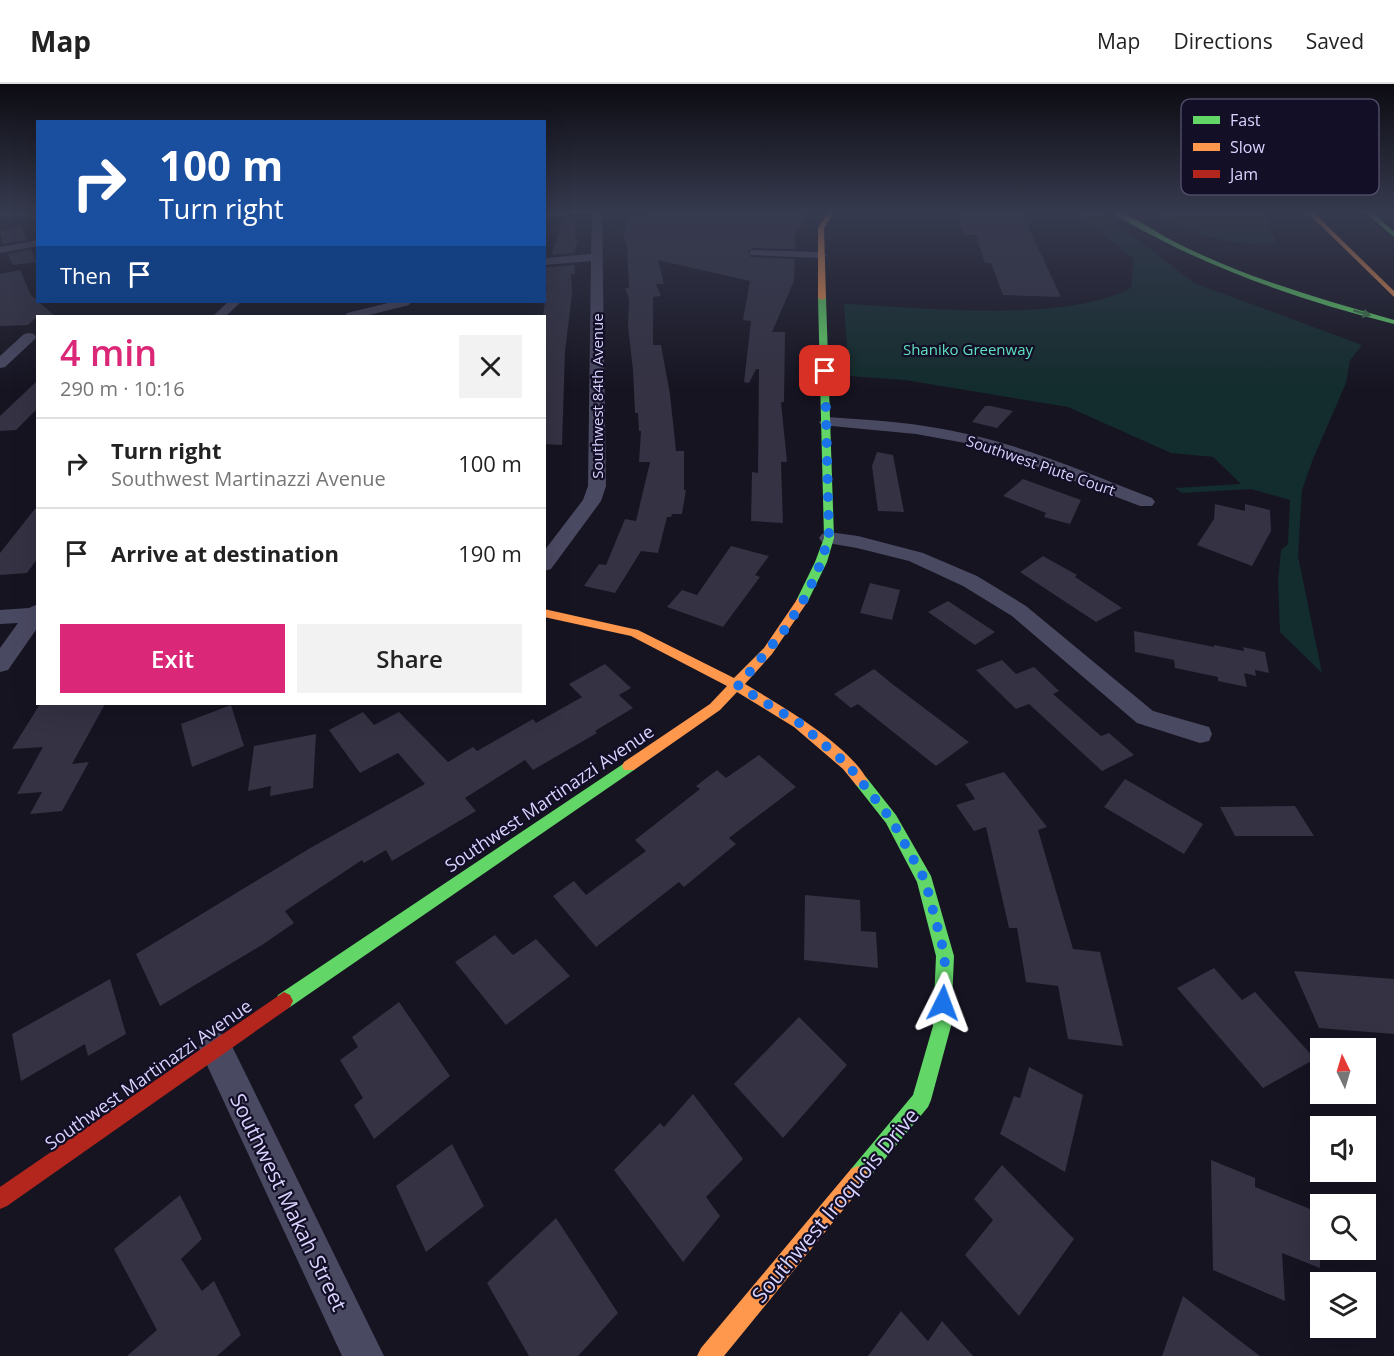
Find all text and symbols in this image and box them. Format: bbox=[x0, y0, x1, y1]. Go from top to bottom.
text: Map bbox=[30, 22, 91, 60]
text: Map bbox=[1097, 27, 1140, 55]
text: Directions bbox=[1173, 27, 1273, 55]
text: Saved bbox=[1306, 27, 1364, 55]
legend bbox=[1181, 99, 1379, 195]
text: Fast bbox=[1230, 109, 1261, 131]
text: 100 m bbox=[159, 136, 283, 193]
text: Slow bbox=[1230, 136, 1265, 158]
icon: right bbox=[60, 144, 138, 222]
text: Jam bbox=[1228, 163, 1258, 185]
text: Turn right bbox=[159, 190, 284, 227]
icon: arrive bbox=[123, 258, 156, 291]
text: Then bbox=[60, 260, 111, 290]
one-way arrow bbox=[1353, 309, 1371, 318]
street label: Southwest 84th Avenue bbox=[587, 313, 607, 479]
text: 4 min bbox=[60, 328, 157, 377]
button: close bbox=[459, 335, 522, 398]
park label: Shaniko Greenway bbox=[903, 339, 1034, 359]
pin bbox=[799, 345, 850, 396]
icon: arrive bbox=[808, 354, 841, 387]
text: 290 m · 10:16 bbox=[60, 375, 185, 402]
street label: Southwest Piute Court bbox=[964, 430, 1118, 500]
text: Turn right bbox=[111, 435, 222, 465]
icon: right bbox=[60, 447, 93, 480]
text: 100 m bbox=[458, 448, 522, 478]
text: Southwest Martinazzi Avenue bbox=[111, 465, 386, 492]
icon: arrive bbox=[60, 537, 93, 570]
text: Arrive at destination bbox=[111, 538, 339, 568]
text: 190 m bbox=[458, 538, 522, 568]
button: Exit bbox=[60, 624, 285, 693]
button: Share bbox=[297, 624, 522, 693]
street label: Southwest Martinazzi Avenue bbox=[440, 719, 658, 877]
position arrow bbox=[911, 971, 975, 1035]
street label: Southwest Martinazzi Avenue bbox=[40, 993, 256, 1155]
north arrow bbox=[1310, 1038, 1376, 1104]
map controls bbox=[1310, 1038, 1376, 1338]
street label: Southwest Makah Street bbox=[224, 1089, 354, 1315]
street label: Southwest Iroquois Drive bbox=[745, 1102, 925, 1308]
button: sound bbox=[1310, 1116, 1376, 1182]
button: search bbox=[1310, 1194, 1376, 1260]
button: layers bbox=[1310, 1272, 1376, 1338]

